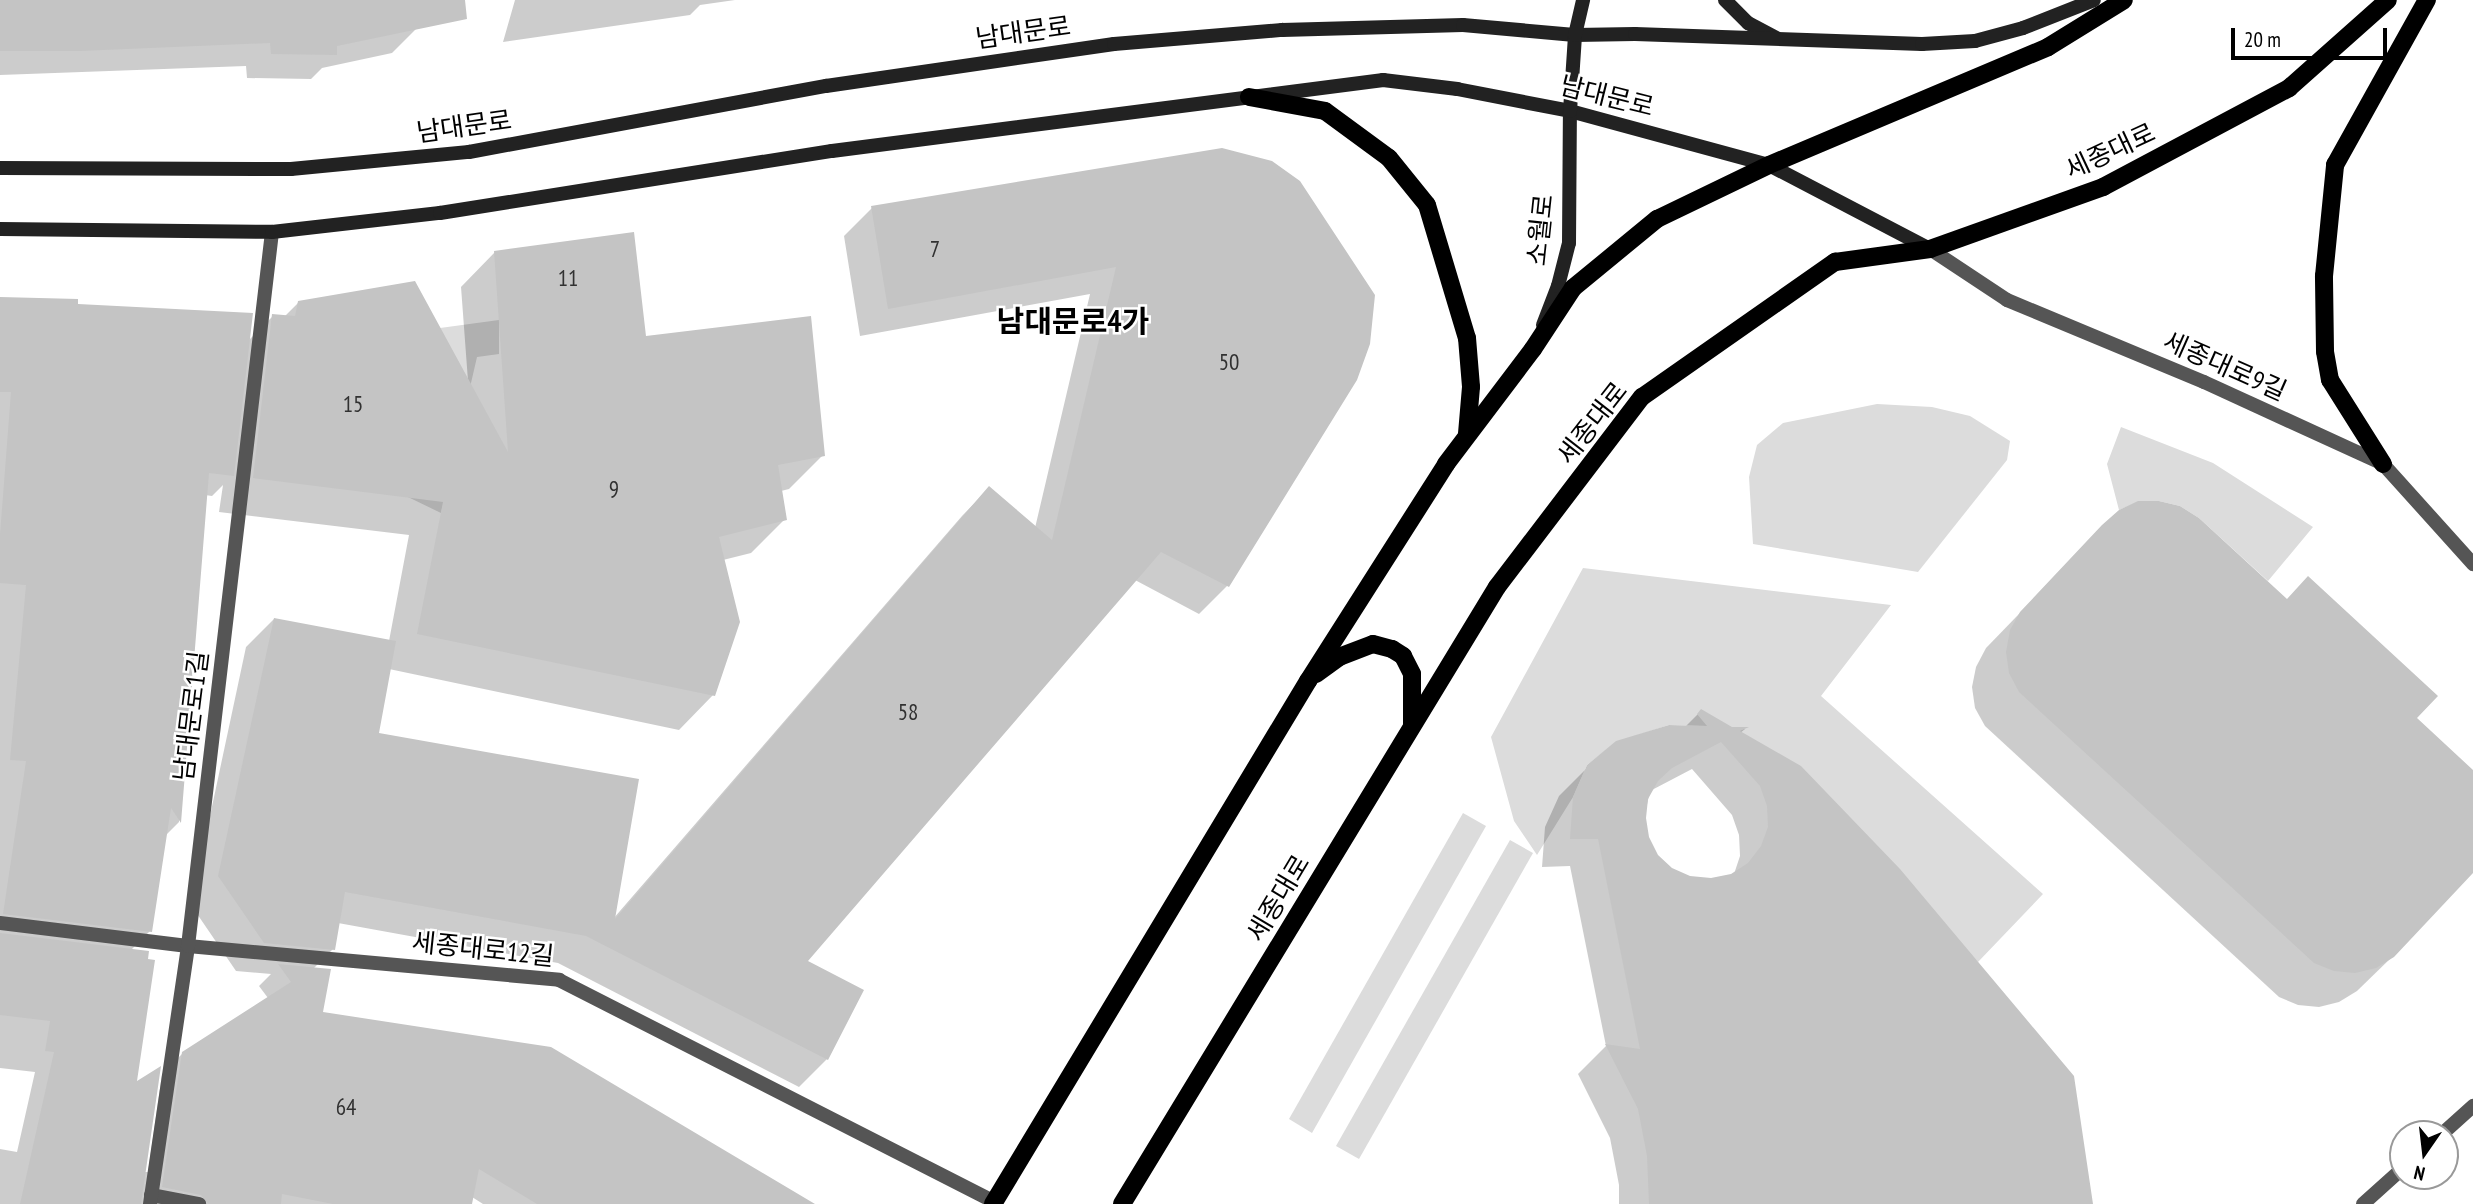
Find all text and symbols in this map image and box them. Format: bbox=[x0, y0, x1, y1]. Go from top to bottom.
street label: 남대문로 bbox=[973, 10, 1073, 54]
scale bar bbox=[2235, 14, 2391, 58]
text: 20 m bbox=[2244, 26, 2281, 53]
street label: 남대문로 bbox=[1557, 69, 1657, 123]
street label: 남대문로 bbox=[414, 104, 514, 148]
street label: 세종대로 bbox=[2060, 117, 2160, 185]
street label: 소월로 bbox=[1521, 193, 1559, 267]
house number: 7 bbox=[930, 235, 940, 263]
house number: 11 bbox=[558, 264, 578, 292]
district label: 남대문로4가 bbox=[997, 303, 1149, 339]
street label: 세종대로9길 bbox=[2159, 325, 2291, 407]
house number: 50 bbox=[1219, 348, 1239, 376]
street label: 세종대로 bbox=[1550, 376, 1634, 470]
house number: 15 bbox=[343, 390, 363, 418]
house number: 9 bbox=[609, 475, 619, 503]
street label: 남대문로1길 bbox=[168, 649, 214, 783]
house number: 58 bbox=[898, 698, 918, 726]
street label: 세종대로 bbox=[1240, 849, 1316, 947]
street label: 세종대로12길 bbox=[410, 926, 556, 972]
house number: 64 bbox=[336, 1093, 356, 1121]
north arrow bbox=[2389, 1120, 2459, 1190]
text: N bbox=[2412, 1161, 2427, 1186]

